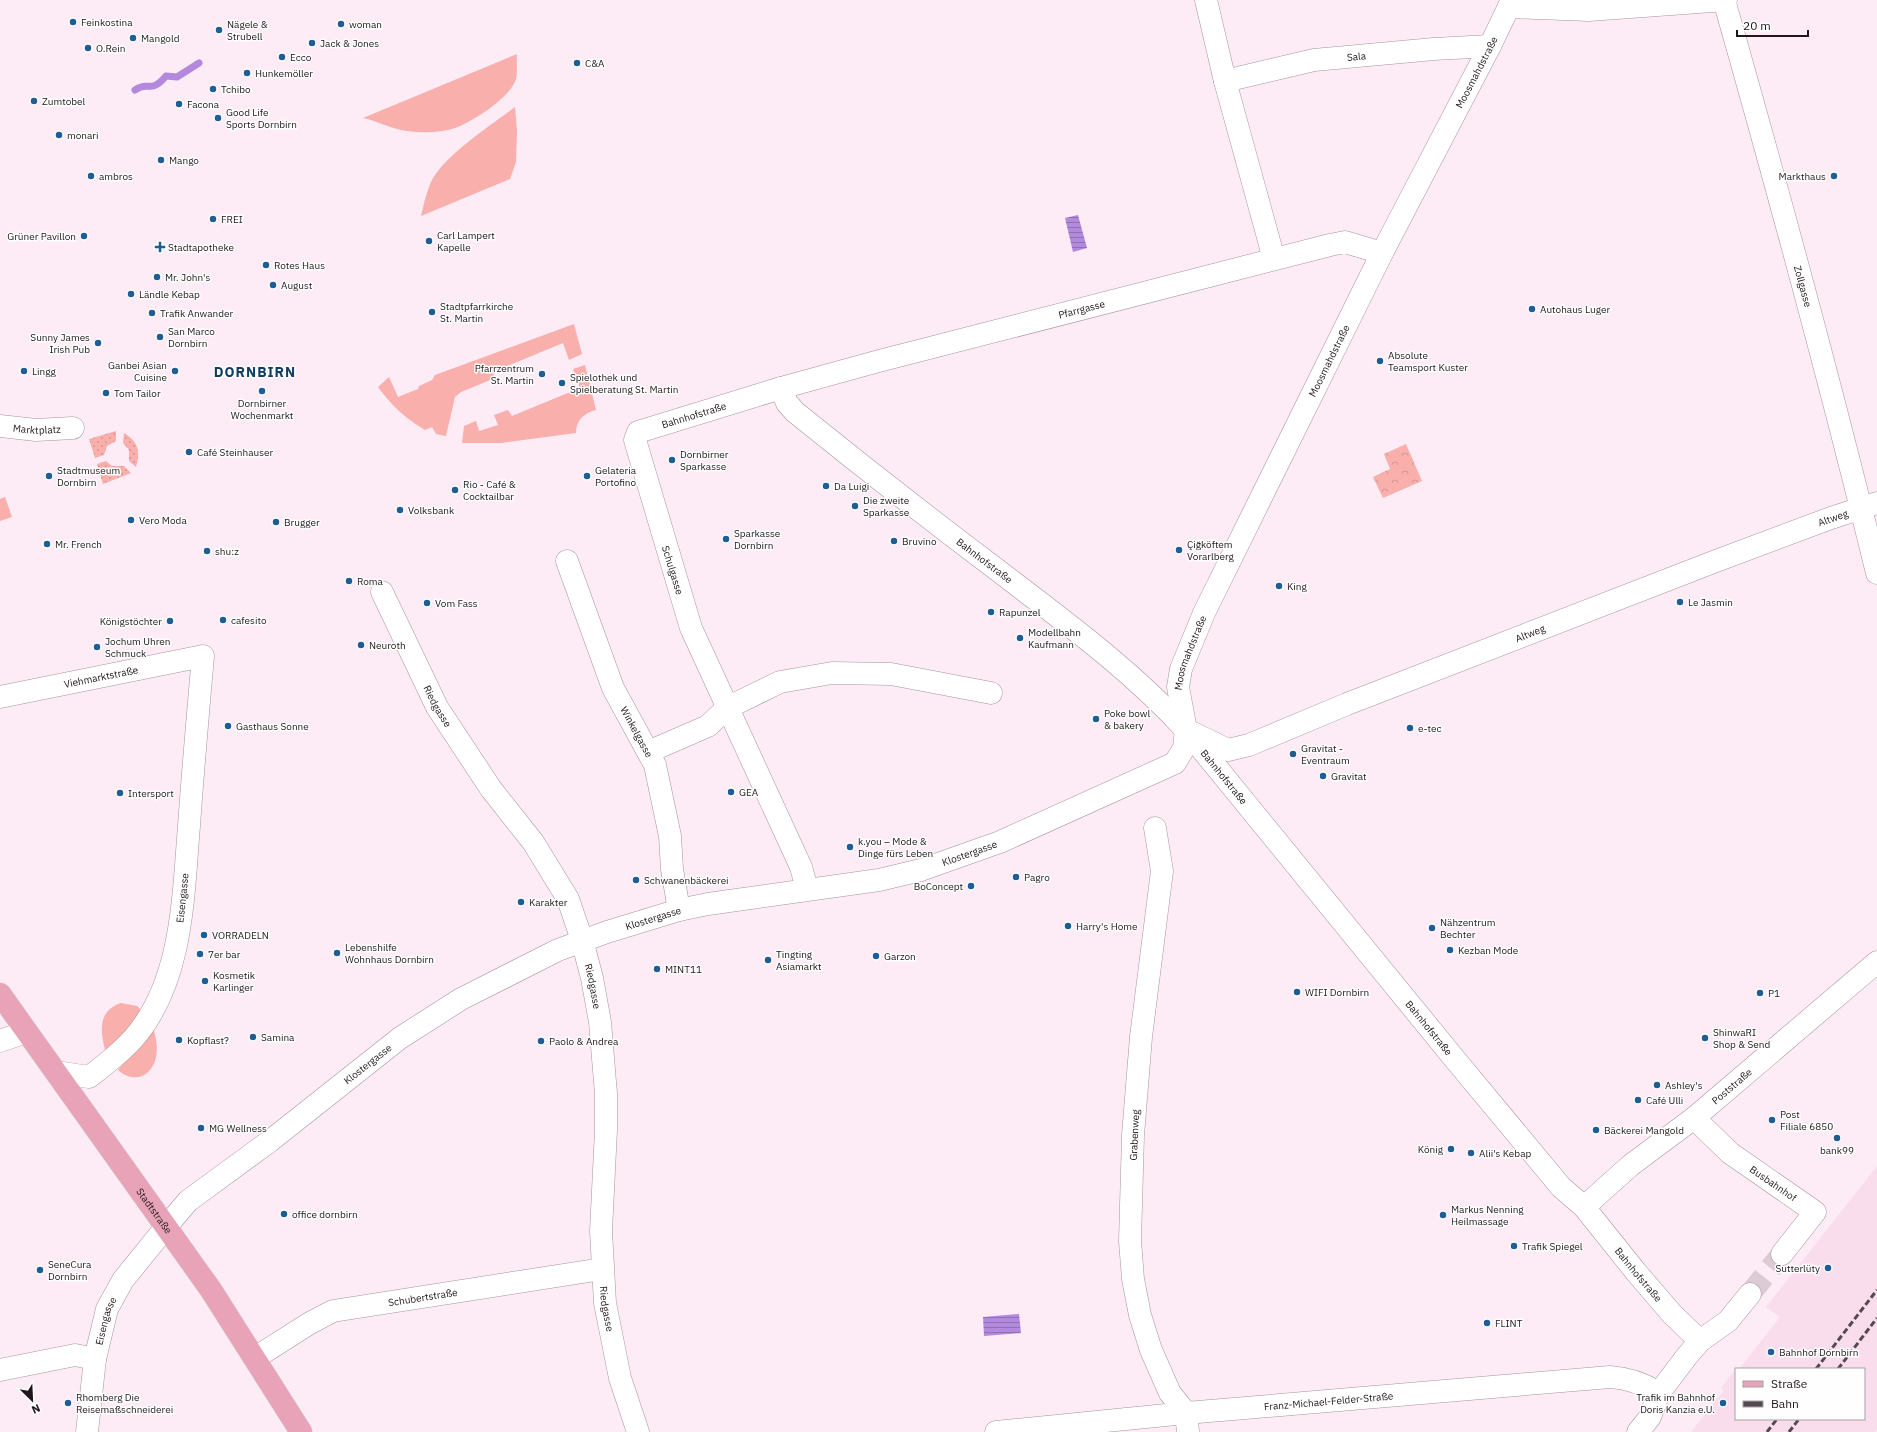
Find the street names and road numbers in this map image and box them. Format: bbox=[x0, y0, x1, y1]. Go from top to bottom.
street label: Moosmahdstraße bbox=[1453, 34, 1501, 110]
street label: Sala bbox=[1346, 49, 1367, 64]
street label: Zollgasse bbox=[1791, 264, 1815, 309]
street label: Pfarrgasse bbox=[1057, 297, 1107, 322]
street label: Moosmahdstraße bbox=[1306, 322, 1353, 399]
street label: Bahnhofstraße bbox=[660, 399, 728, 431]
street label: Marktplatz bbox=[12, 421, 61, 437]
street label: Altweg bbox=[1816, 507, 1850, 529]
street label: Bahnhofstraße bbox=[954, 535, 1015, 587]
street label: Schulgasse bbox=[659, 544, 686, 597]
street label: Moosmahdstraße bbox=[1172, 613, 1210, 691]
street label: Altweg bbox=[1513, 622, 1548, 645]
street label: Viehmarktstraße bbox=[63, 663, 140, 691]
street label: Riedgasse bbox=[421, 683, 455, 730]
street label: Winkelgasse bbox=[617, 704, 656, 760]
street label: Bahnhofstraße bbox=[1198, 747, 1250, 807]
street label: Klostergasse bbox=[940, 837, 1000, 869]
street label: Eisengasse bbox=[173, 872, 192, 924]
street label: Klostergasse bbox=[624, 904, 683, 933]
street label: Riedgasse bbox=[581, 962, 604, 1010]
street label: Bahnhofstraße bbox=[1402, 998, 1455, 1058]
street label: Klostergasse bbox=[341, 1041, 395, 1087]
street label: Poststraße bbox=[1709, 1065, 1755, 1107]
street label: Grabenweg bbox=[1127, 1108, 1142, 1161]
street label: Busbahnhof bbox=[1747, 1163, 1800, 1205]
street label: Stadtstraße bbox=[133, 1185, 175, 1237]
street label: Bahnhofstraße bbox=[1612, 1245, 1665, 1305]
street label: Schubertstraße bbox=[387, 1286, 459, 1309]
street label: Riedgasse bbox=[597, 1286, 617, 1333]
street label: Eisengasse bbox=[93, 1294, 120, 1347]
street label: Franz-Michael-Felder-Straße bbox=[1263, 1389, 1394, 1413]

